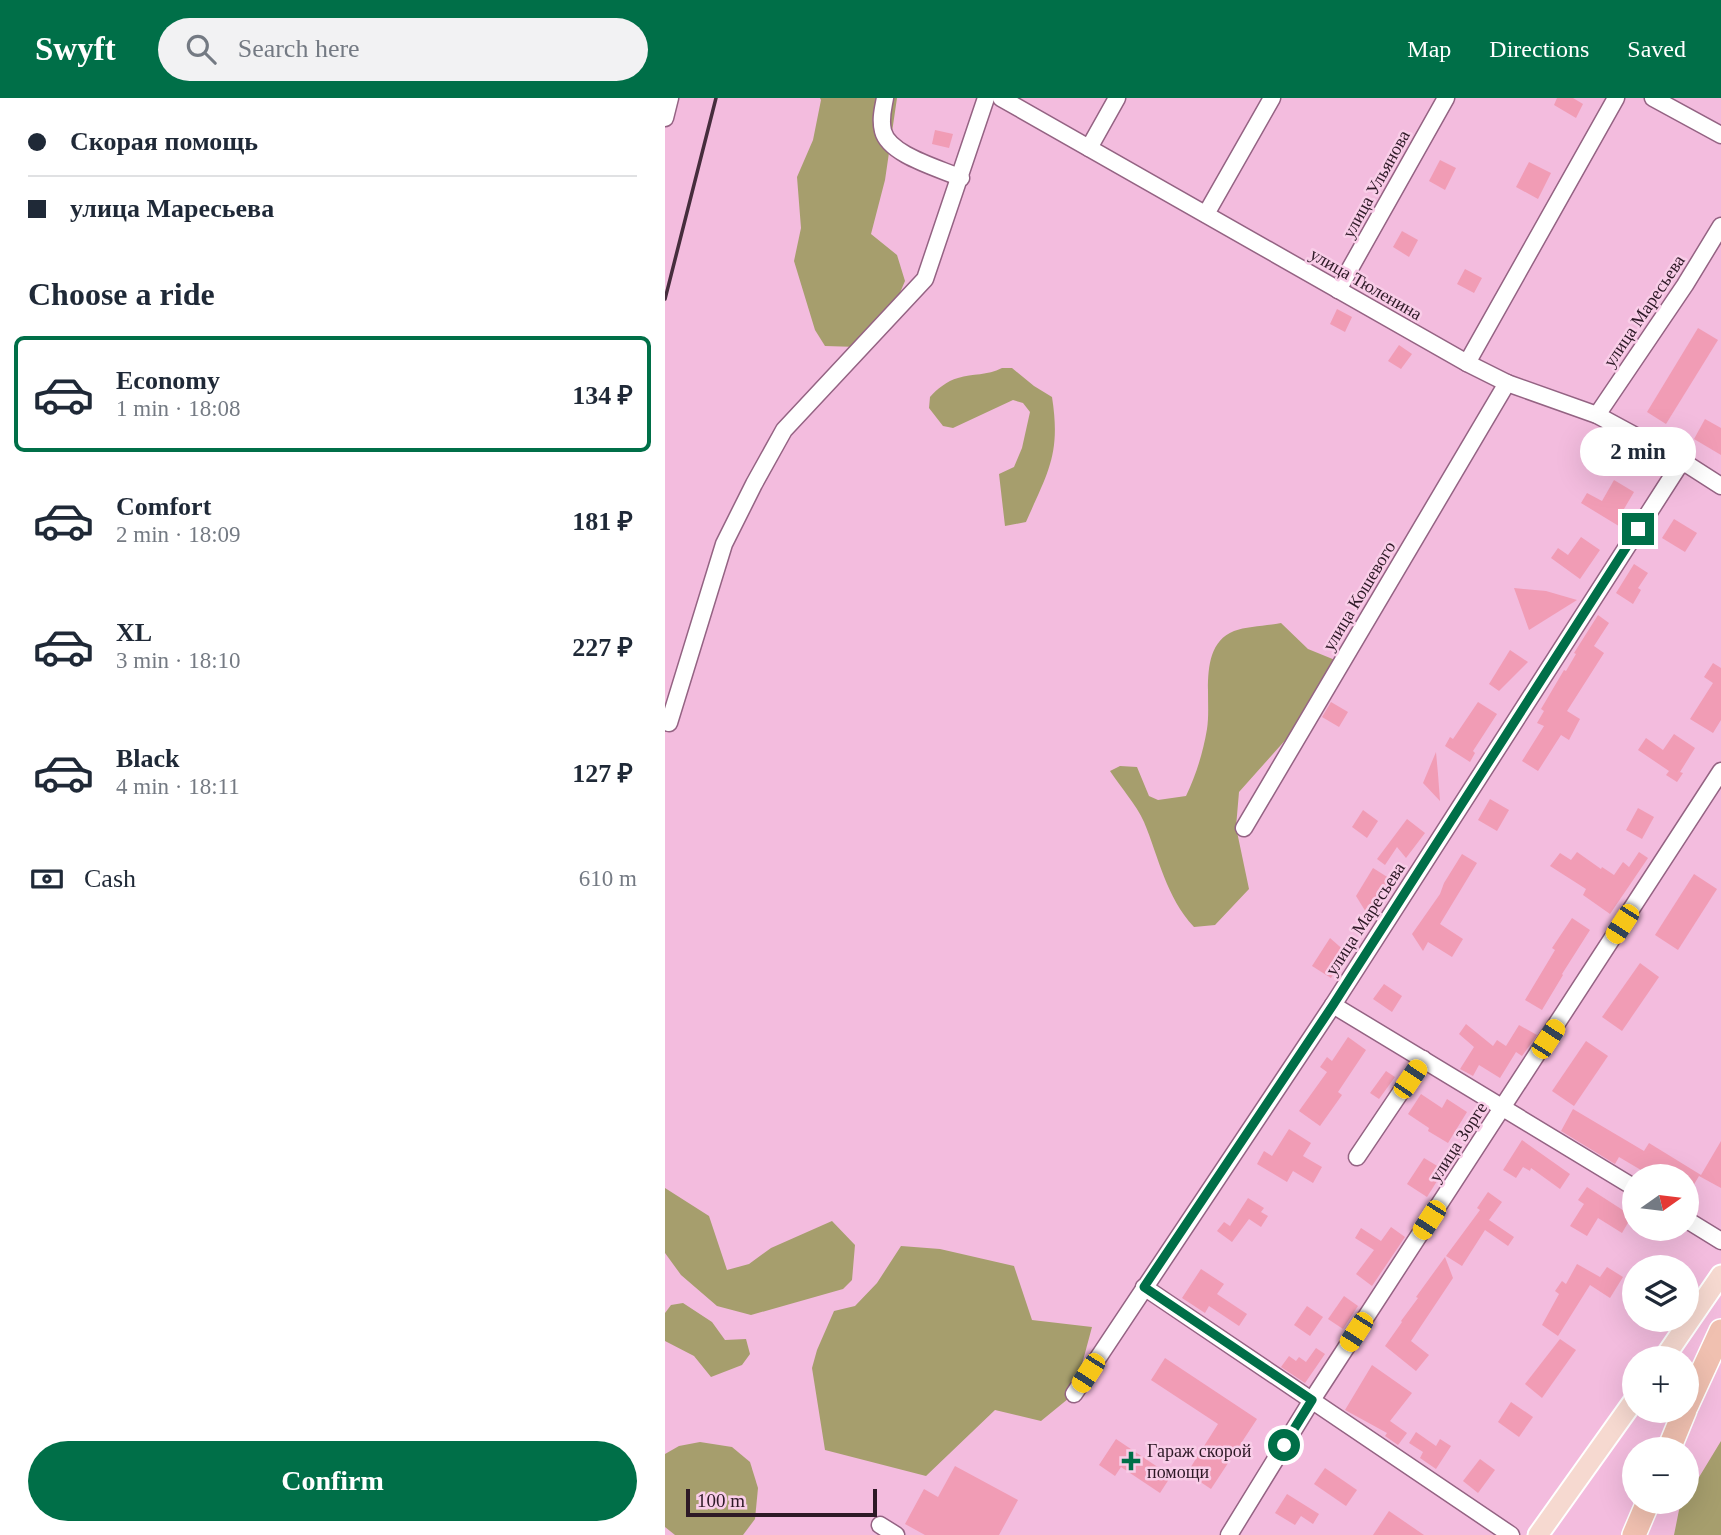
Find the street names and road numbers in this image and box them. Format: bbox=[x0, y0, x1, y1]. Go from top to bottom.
street label: улица Ульянова bbox=[1338, 127, 1414, 241]
street label: улица Тюленина bbox=[1306, 244, 1426, 324]
street label: улица Маресьева bbox=[1599, 251, 1689, 371]
street label: улица Кошевого bbox=[1318, 538, 1400, 654]
street label: улица Маресьева bbox=[1321, 859, 1409, 979]
street label: улица Зорге bbox=[1425, 1098, 1491, 1186]

